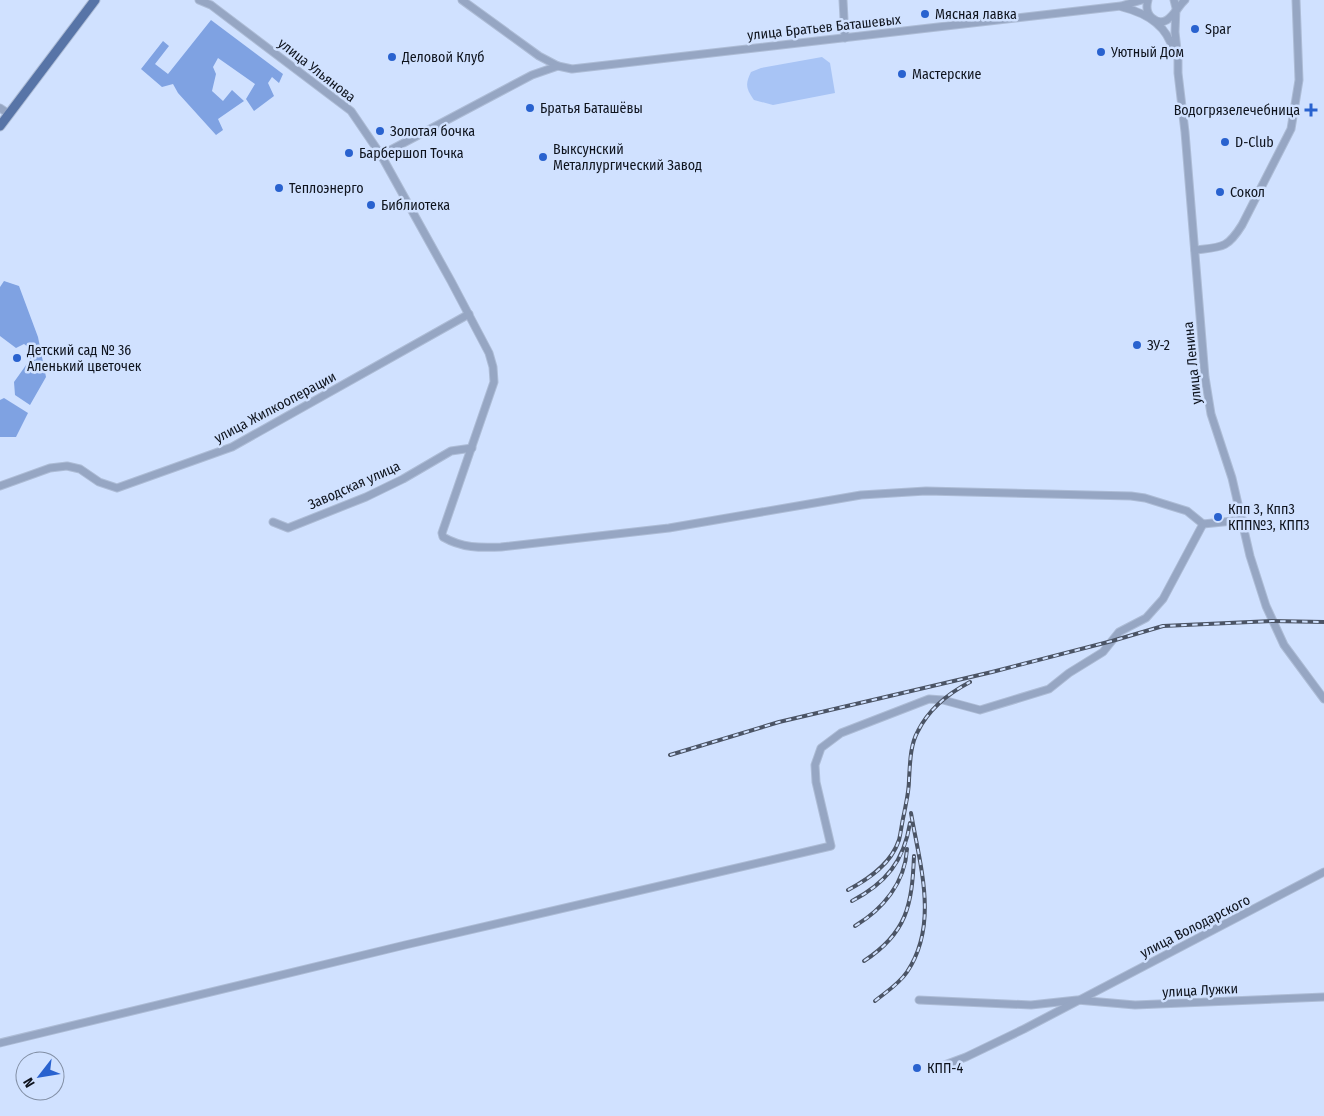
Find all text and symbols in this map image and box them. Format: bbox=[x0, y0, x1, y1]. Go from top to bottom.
place label: Мясная лавка bbox=[935, 6, 1017, 23]
marker: Мясная лавка bbox=[919, 8, 931, 20]
street label: улица Братьев Баташевых bbox=[746, 11, 903, 44]
place label: Spar bbox=[1205, 21, 1231, 38]
marker: Spar bbox=[1189, 23, 1201, 35]
street label: улица Ульянова bbox=[275, 35, 359, 106]
place label: Уютный Дом bbox=[1110, 44, 1184, 61]
marker: Уютный Дом bbox=[1095, 46, 1107, 58]
place label: Деловой Клуб bbox=[401, 49, 484, 66]
marker: Деловой Клуб bbox=[386, 51, 398, 63]
place label: Мастерские bbox=[912, 66, 982, 83]
marker: Мастерские bbox=[896, 68, 908, 80]
place label: Братья Баташёвы bbox=[540, 100, 643, 117]
marker: Братья Баташёвы bbox=[524, 102, 536, 114]
place label: Водогрязелечебница bbox=[1174, 102, 1300, 119]
marker: Водогрязелечебница bbox=[1304, 103, 1318, 117]
place label: Золотая бочка bbox=[390, 123, 475, 140]
marker: Золотая бочка bbox=[374, 125, 386, 137]
place label: D-Club bbox=[1235, 134, 1274, 151]
marker: D-Club bbox=[1219, 136, 1231, 148]
place label: Выксунский Металлургический Завод bbox=[553, 141, 702, 174]
place label: Барбершоп Точка bbox=[359, 145, 464, 162]
marker: Барбершоп Точка bbox=[343, 147, 355, 159]
marker: Выксунский Металлургический Завод bbox=[537, 151, 549, 163]
place label: Теплоэнерго bbox=[289, 180, 364, 197]
marker: Теплоэнерго bbox=[273, 182, 285, 194]
place label: Сокол bbox=[1230, 184, 1265, 201]
marker: Сокол bbox=[1214, 186, 1226, 198]
place label: Библиотека bbox=[381, 197, 450, 214]
marker: Библиотека bbox=[365, 199, 377, 211]
street label: улица Ленина bbox=[1180, 321, 1205, 405]
place label: ЗУ-2 bbox=[1147, 337, 1170, 354]
marker: ЗУ-2 bbox=[1131, 339, 1143, 351]
place label: Детский сад № 36 Аленький цветочек bbox=[26, 342, 142, 375]
marker: Детский сад № 36 Аленький цветочек bbox=[11, 352, 23, 364]
street label: улица Жилкооперации bbox=[211, 368, 339, 447]
street label: Заводская улица bbox=[305, 457, 403, 513]
place label: Кпп 3, Кпп3 КПП№3, КПП3 bbox=[1228, 501, 1310, 534]
marker: Кпп 3, Кпп3 КПП№3, КПП3 bbox=[1212, 511, 1224, 523]
street label: улица Володарского bbox=[1137, 891, 1253, 962]
street label: улица Лужки bbox=[1162, 980, 1238, 1001]
north arrow bbox=[15, 1051, 65, 1101]
place label: КПП-4 bbox=[927, 1060, 963, 1077]
marker: КПП-4 bbox=[911, 1062, 923, 1074]
text: N bbox=[20, 1074, 39, 1090]

